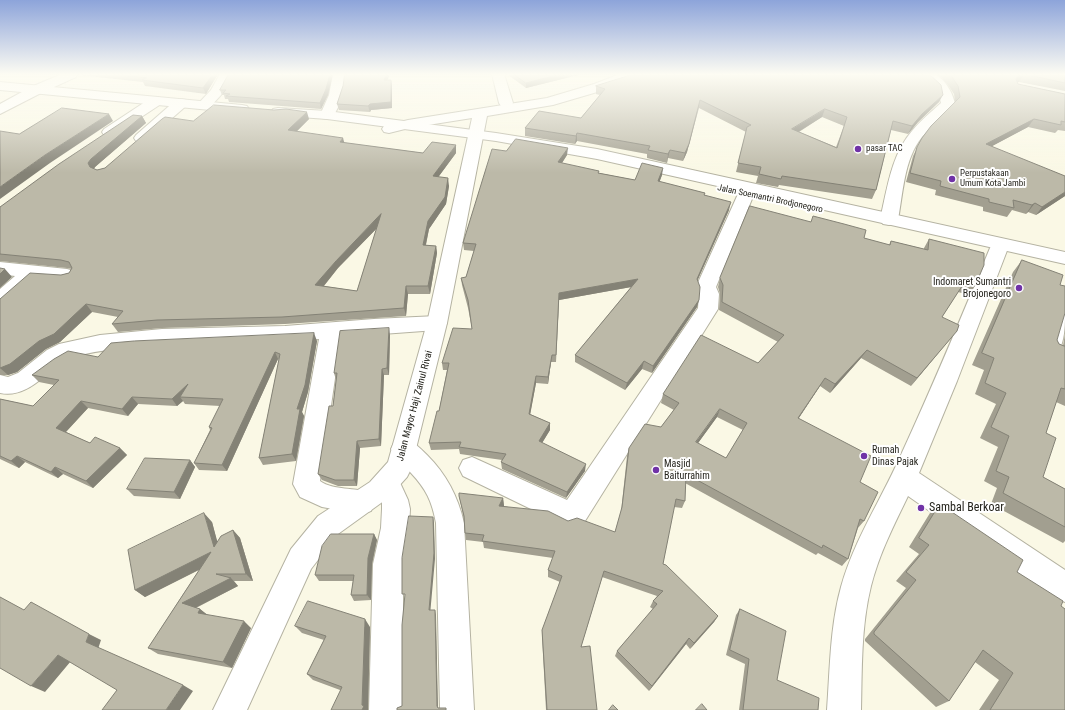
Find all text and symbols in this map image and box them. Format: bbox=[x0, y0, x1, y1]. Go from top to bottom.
marker: pasar TAC bbox=[853, 144, 863, 154]
place label: pasar TAC bbox=[866, 144, 903, 154]
place label: Perpustakaan Umum Kota Jambi bbox=[960, 169, 1025, 190]
marker: Perpustakaan Umum Kota Jambi bbox=[947, 174, 957, 184]
street label: Jalan Soemantri Brodjonegoro bbox=[716, 183, 824, 215]
place label: Indomaret Sumantri Brojonegoro bbox=[933, 276, 1011, 300]
marker: Indomaret Sumantri Brojonegoro bbox=[1014, 283, 1024, 293]
street label: Jalan Mayor Haji Zainul Rivai bbox=[394, 349, 436, 463]
place label: Rumah Dinas Pajak bbox=[872, 444, 918, 468]
marker: Rumah Dinas Pajak bbox=[859, 451, 869, 461]
place label: Masjid Baiturrahim bbox=[664, 458, 710, 482]
marker: Masjid Baiturrahim bbox=[651, 465, 661, 475]
place label: Sambal Berkoar bbox=[929, 501, 1004, 515]
marker: Sambal Berkoar bbox=[916, 503, 926, 513]

